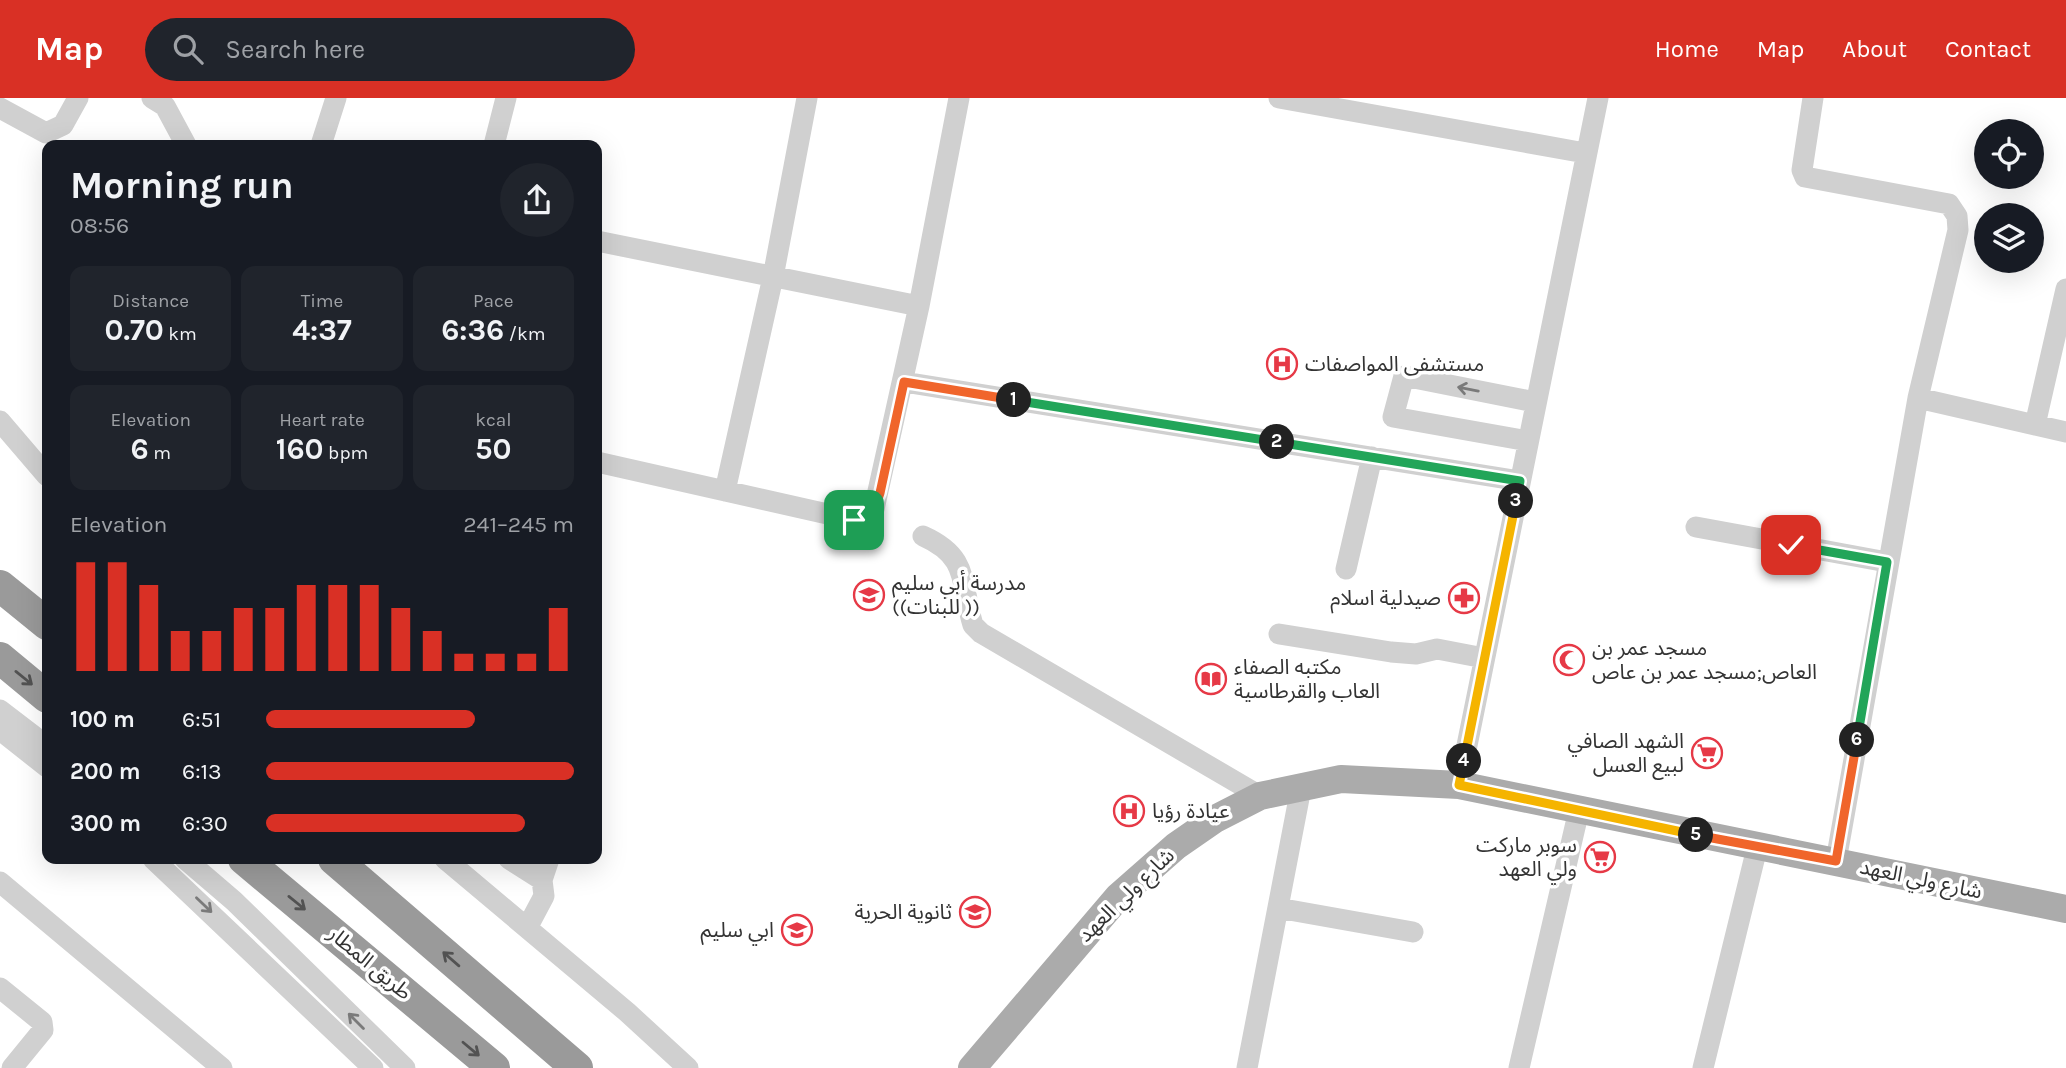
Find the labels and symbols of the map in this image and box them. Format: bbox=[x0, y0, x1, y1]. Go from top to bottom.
hospital icon: مستشفى المواصفات bbox=[1265, 347, 1299, 381]
place label: مستشفى المواصفات bbox=[1305, 352, 1484, 376]
pin: 1 bbox=[996, 382, 1032, 418]
one-way arrow bbox=[1457, 382, 1480, 395]
pin: 2 bbox=[1260, 424, 1294, 460]
pin: 3 bbox=[1498, 484, 1534, 518]
pin bbox=[824, 490, 884, 550]
pin bbox=[1761, 515, 1821, 575]
place label: مدرسة أبي سليم ((للبنات )) bbox=[892, 570, 1026, 619]
school or university icon: مدرسة أبي سليم ((للبنات )) bbox=[852, 578, 886, 612]
pharmacy icon: صيدلية اسلام bbox=[1447, 581, 1481, 615]
place label: صيدلية اسلام bbox=[1330, 586, 1441, 614]
place label: مسجد عمر بن العاص;مسجد عمر بن عاص bbox=[1592, 636, 1817, 684]
mosque icon: مسجد عمر بن العاص;مسجد عمر بن عاص bbox=[1552, 643, 1586, 677]
place label: مكتبه الصفاء العاب والقرطاسية bbox=[1234, 655, 1380, 703]
library icon: مكتبه الصفاء العاب والقرطاسية bbox=[1194, 662, 1228, 696]
one-way arrow bbox=[14, 670, 32, 685]
pin: 6 bbox=[1840, 722, 1874, 758]
place label: الشهد الصافي لبيع العسل bbox=[1568, 729, 1684, 780]
supermarket icon: الشهد الصافي لبيع العسل bbox=[1690, 736, 1724, 770]
pin: 4 bbox=[1446, 744, 1482, 778]
hospital icon: عيادة رؤيا bbox=[1112, 794, 1146, 828]
place label: عيادة رؤيا bbox=[1152, 799, 1230, 823]
pin: 5 bbox=[1678, 818, 1714, 852]
place label: سوبر ماركت ولي العهد bbox=[1476, 833, 1577, 885]
supermarket icon: سوبر ماركت ولي العهد bbox=[1583, 840, 1617, 874]
street label: شارع ولي العهد bbox=[1073, 843, 1182, 950]
street label: شارع ولي العهد bbox=[1857, 854, 1984, 907]
one-way arrow bbox=[287, 895, 305, 910]
school or university icon: ثانوية الحرية bbox=[958, 895, 992, 929]
one-way arrow bbox=[195, 897, 212, 914]
place label: ثانوية الحرية bbox=[855, 900, 952, 924]
school or university icon: ابي سليم bbox=[780, 913, 814, 947]
place label: ابي سليم bbox=[701, 918, 774, 946]
street label: طريق المطار bbox=[322, 921, 417, 1006]
one-way arrow bbox=[442, 951, 460, 967]
one-way arrow bbox=[347, 1012, 364, 1029]
one-way arrow bbox=[462, 1041, 480, 1056]

